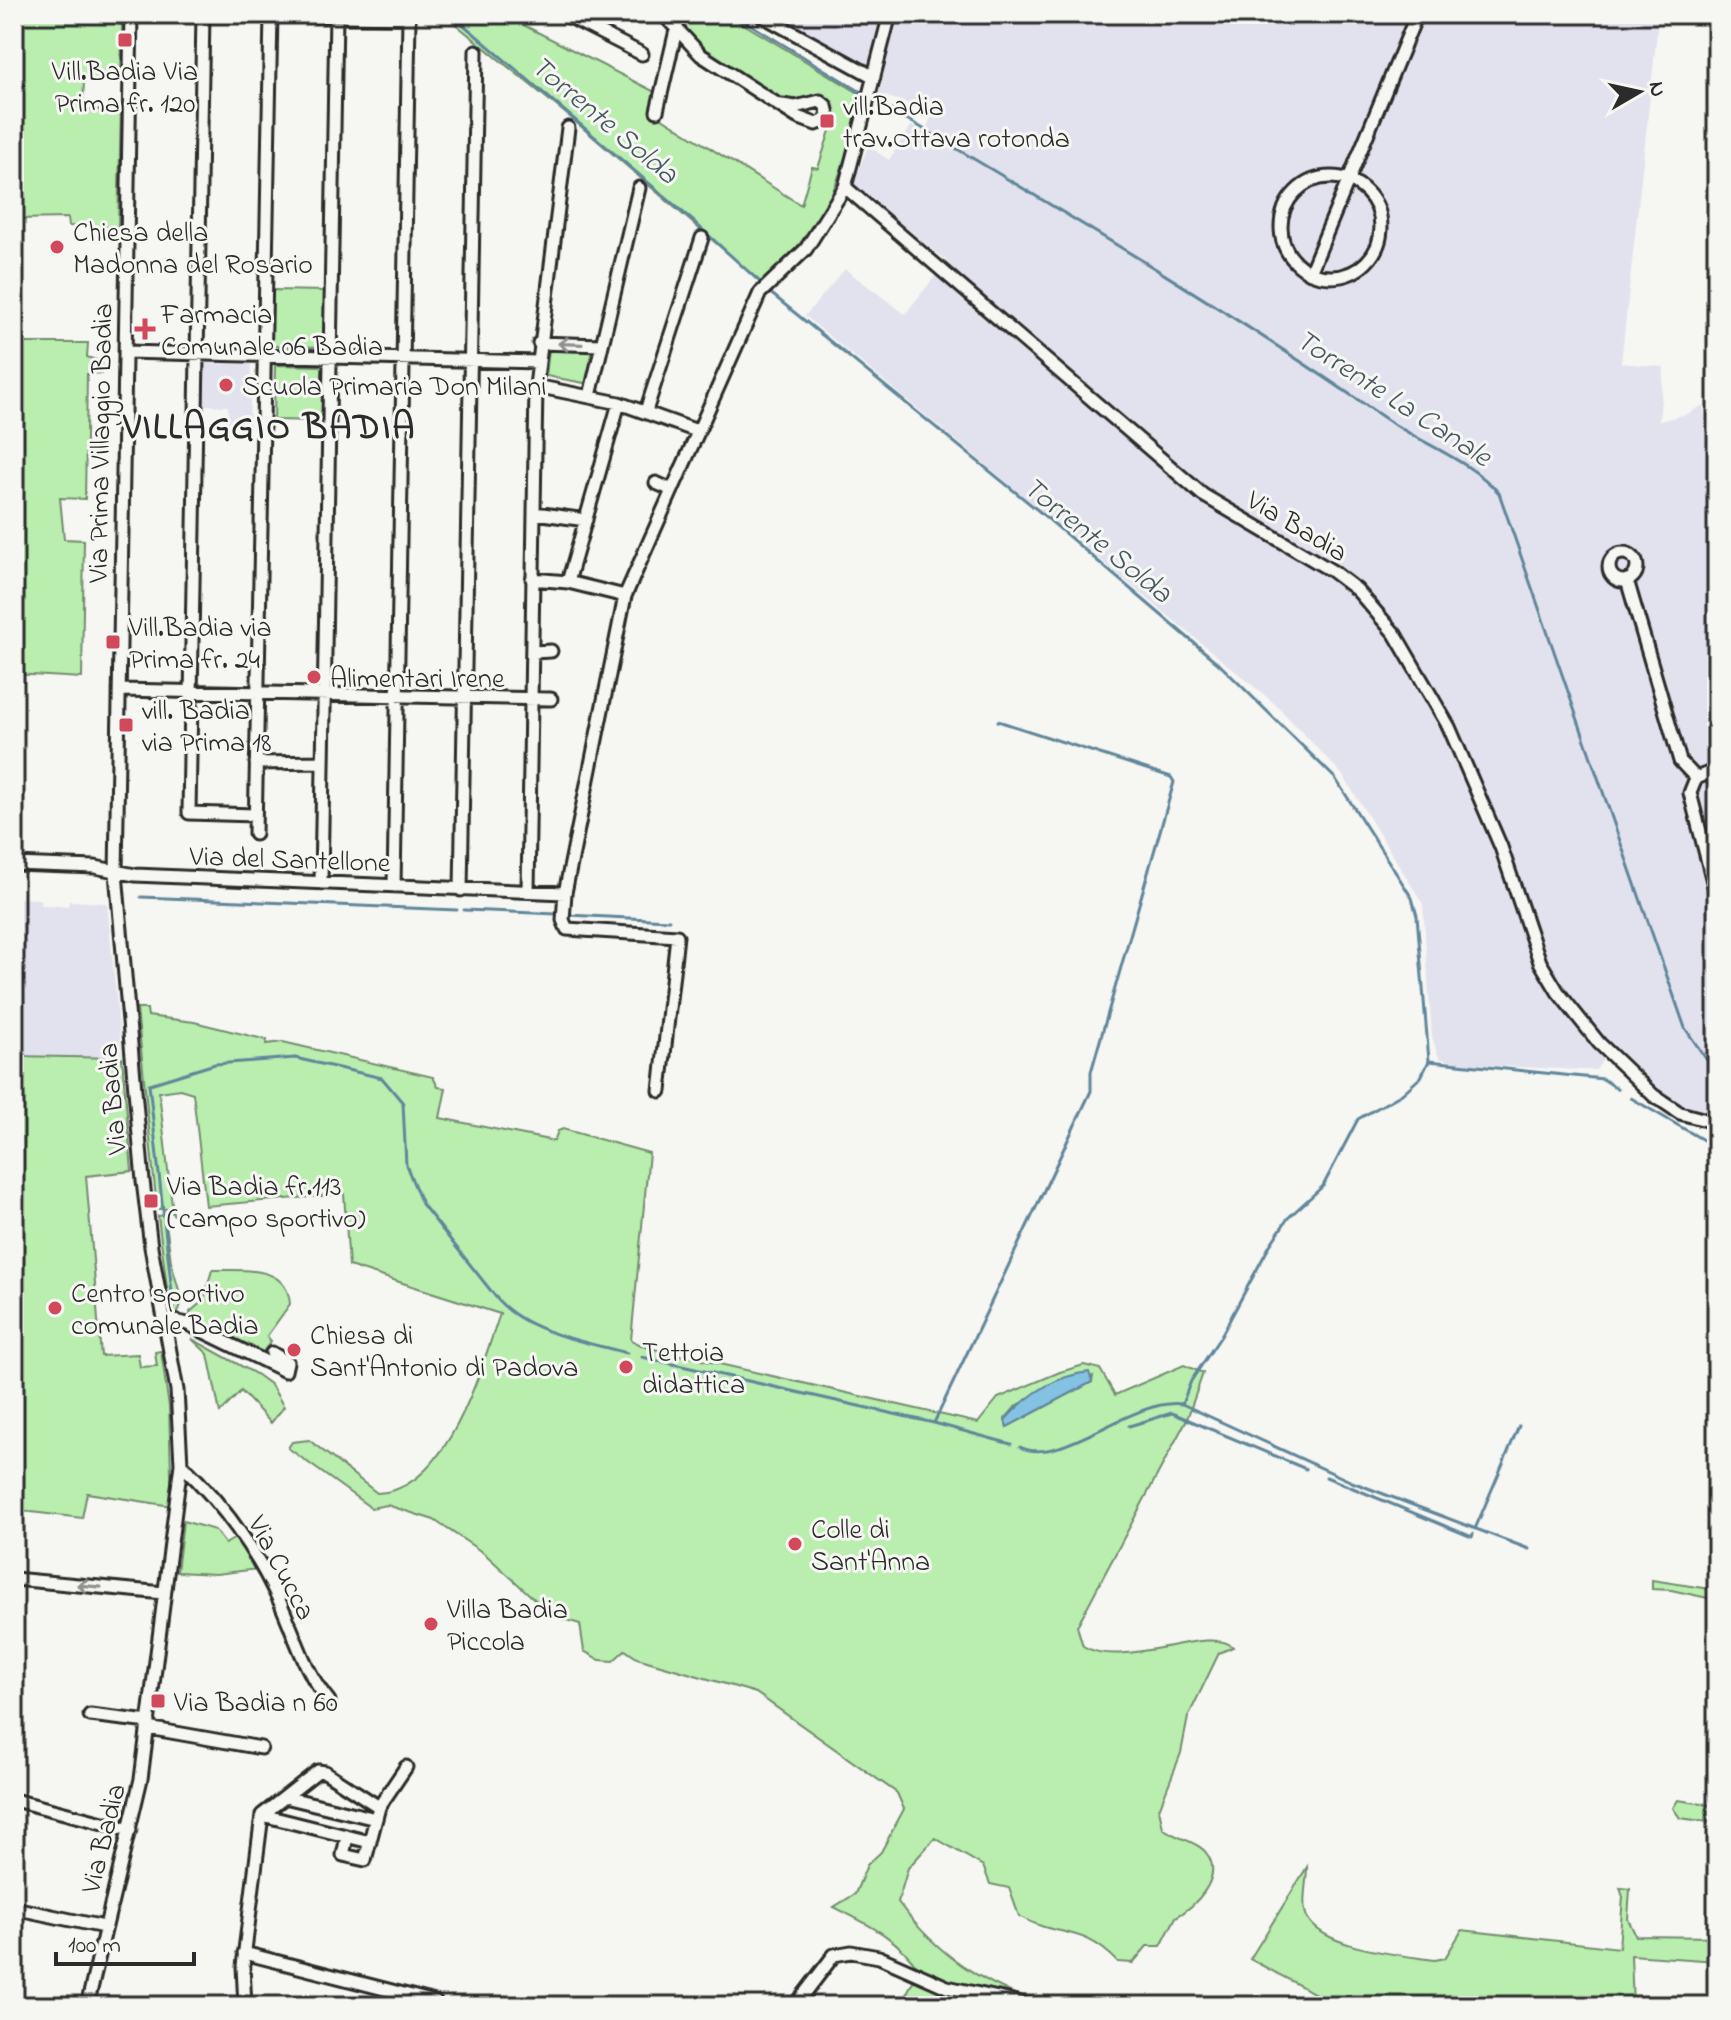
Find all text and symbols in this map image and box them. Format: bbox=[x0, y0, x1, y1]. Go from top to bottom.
marker: Vill.Badia Via Prima fr. 120 bbox=[116, 31, 134, 49]
water label: Torrente Solda bbox=[519, 46, 687, 197]
north arrow bbox=[1599, 52, 1679, 132]
place label: Vill.Badia Via Prima fr. 120 bbox=[51, 53, 198, 126]
text: N bbox=[1639, 79, 1673, 99]
place label: vill.Badia trav.Ottava rotonda bbox=[843, 88, 1070, 161]
marker: vill.Badia trav.Ottava rotonda bbox=[818, 112, 836, 130]
place label: Chiesa della Madonna del Rosario bbox=[73, 214, 313, 287]
marker: Chiesa della Madonna del Rosario bbox=[48, 238, 66, 256]
place label: Farmacia Comunale 06 Badia bbox=[160, 296, 383, 369]
street label: Via Prima Villaggio Badia bbox=[80, 303, 125, 584]
water label: Torrente La Canale bbox=[1285, 319, 1501, 480]
marker: Farmacia Comunale 06 Badia bbox=[136, 320, 154, 338]
one-way arrow bbox=[557, 337, 584, 352]
place label: Scuola Primaria Don Milani bbox=[242, 368, 546, 409]
marker: Scuola Primaria Don Milani bbox=[217, 376, 235, 394]
district label: VILLAGGIO BADIA bbox=[123, 403, 416, 456]
water label: Torrente Solda bbox=[1012, 467, 1181, 616]
street label: Via Badia bbox=[1237, 481, 1355, 574]
place label: Vill.Badia via Prima fr. 24 bbox=[128, 609, 272, 682]
marker: Vill.Badia via Prima fr. 24 bbox=[104, 633, 122, 651]
place label: Alimentari Irene bbox=[330, 660, 505, 701]
marker: Alimentari Irene bbox=[305, 668, 323, 686]
place label: vill. Badia via Prima 18 bbox=[142, 692, 271, 765]
marker: vill. Badia via Prima 18 bbox=[117, 716, 135, 734]
street label: Via del Santellone bbox=[188, 837, 391, 886]
street label: Via Badia bbox=[89, 1041, 140, 1157]
place label: Via Badia fr.113 (campo sportivo) bbox=[166, 1168, 366, 1241]
marker: Via Badia fr.113 (campo sportivo) bbox=[142, 1192, 160, 1210]
place label: Centro sportivo comunale Badia bbox=[71, 1275, 259, 1348]
marker: Centro sportivo comunale Badia bbox=[46, 1299, 64, 1317]
place label: Chiesa di Sant'Antonio di Padova bbox=[310, 1317, 578, 1390]
place label: Tettoia didattica bbox=[642, 1334, 745, 1407]
marker: Chiesa di Sant'Antonio di Padova bbox=[285, 1341, 303, 1359]
marker: Tettoia didattica bbox=[617, 1358, 635, 1376]
street label: Via Cucca bbox=[235, 1508, 325, 1628]
place label: Colle di Sant'Anna bbox=[811, 1511, 930, 1584]
marker: Colle di Sant'Anna bbox=[786, 1535, 804, 1553]
one-way arrow bbox=[76, 1578, 103, 1593]
place label: Villa Badia Piccola bbox=[446, 1591, 568, 1664]
marker: Villa Badia Piccola bbox=[422, 1615, 440, 1633]
place label: Via Badia n 60 bbox=[173, 1684, 338, 1725]
marker: Via Badia n 60 bbox=[149, 1692, 167, 1710]
street label: Via Badia bbox=[72, 1780, 139, 1899]
scale bar bbox=[56, 1916, 194, 1966]
text: 100 m bbox=[68, 1929, 121, 1964]

